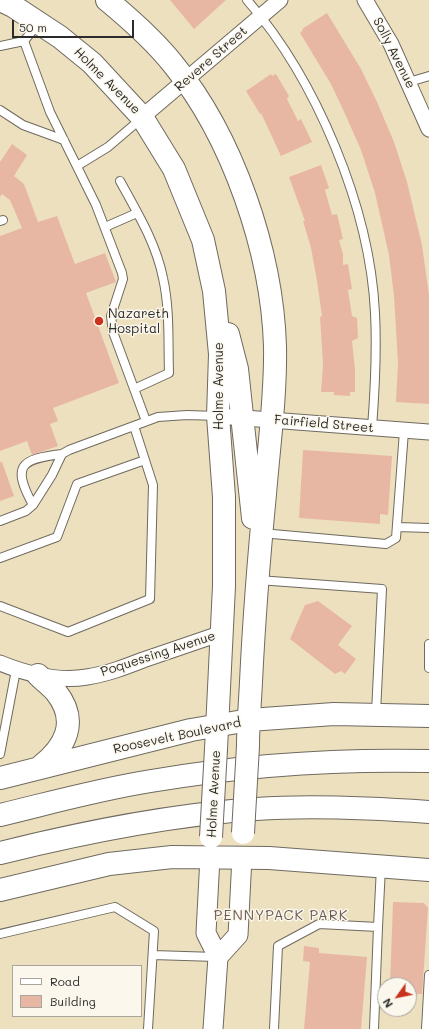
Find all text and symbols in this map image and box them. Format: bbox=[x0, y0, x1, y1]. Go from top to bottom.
scale bar bbox=[14, 12, 136, 38]
street label: Solly Avenue bbox=[369, 15, 419, 91]
text: 50 m bbox=[19, 19, 47, 35]
street label: Revere Street bbox=[171, 23, 251, 95]
street label: Holme Avenue bbox=[70, 44, 144, 118]
place label: Nazareth Hospital bbox=[108, 306, 169, 337]
marker: Nazareth Hospital bbox=[93, 315, 105, 327]
street label: Holme Avenue bbox=[211, 342, 227, 430]
street label: Fairfield Street bbox=[274, 412, 374, 436]
street label: Poquessing Avenue bbox=[99, 628, 217, 680]
street label: Roosevelt Boulevard bbox=[112, 715, 242, 757]
street label: Holme Avenue bbox=[204, 750, 224, 838]
district label: PENNYPACK PARK bbox=[214, 908, 348, 924]
legend bbox=[12, 965, 142, 1017]
text: Road bbox=[50, 973, 80, 989]
north arrow bbox=[377, 977, 417, 1017]
text: Building bbox=[50, 993, 96, 1009]
text: N bbox=[379, 996, 396, 1011]

